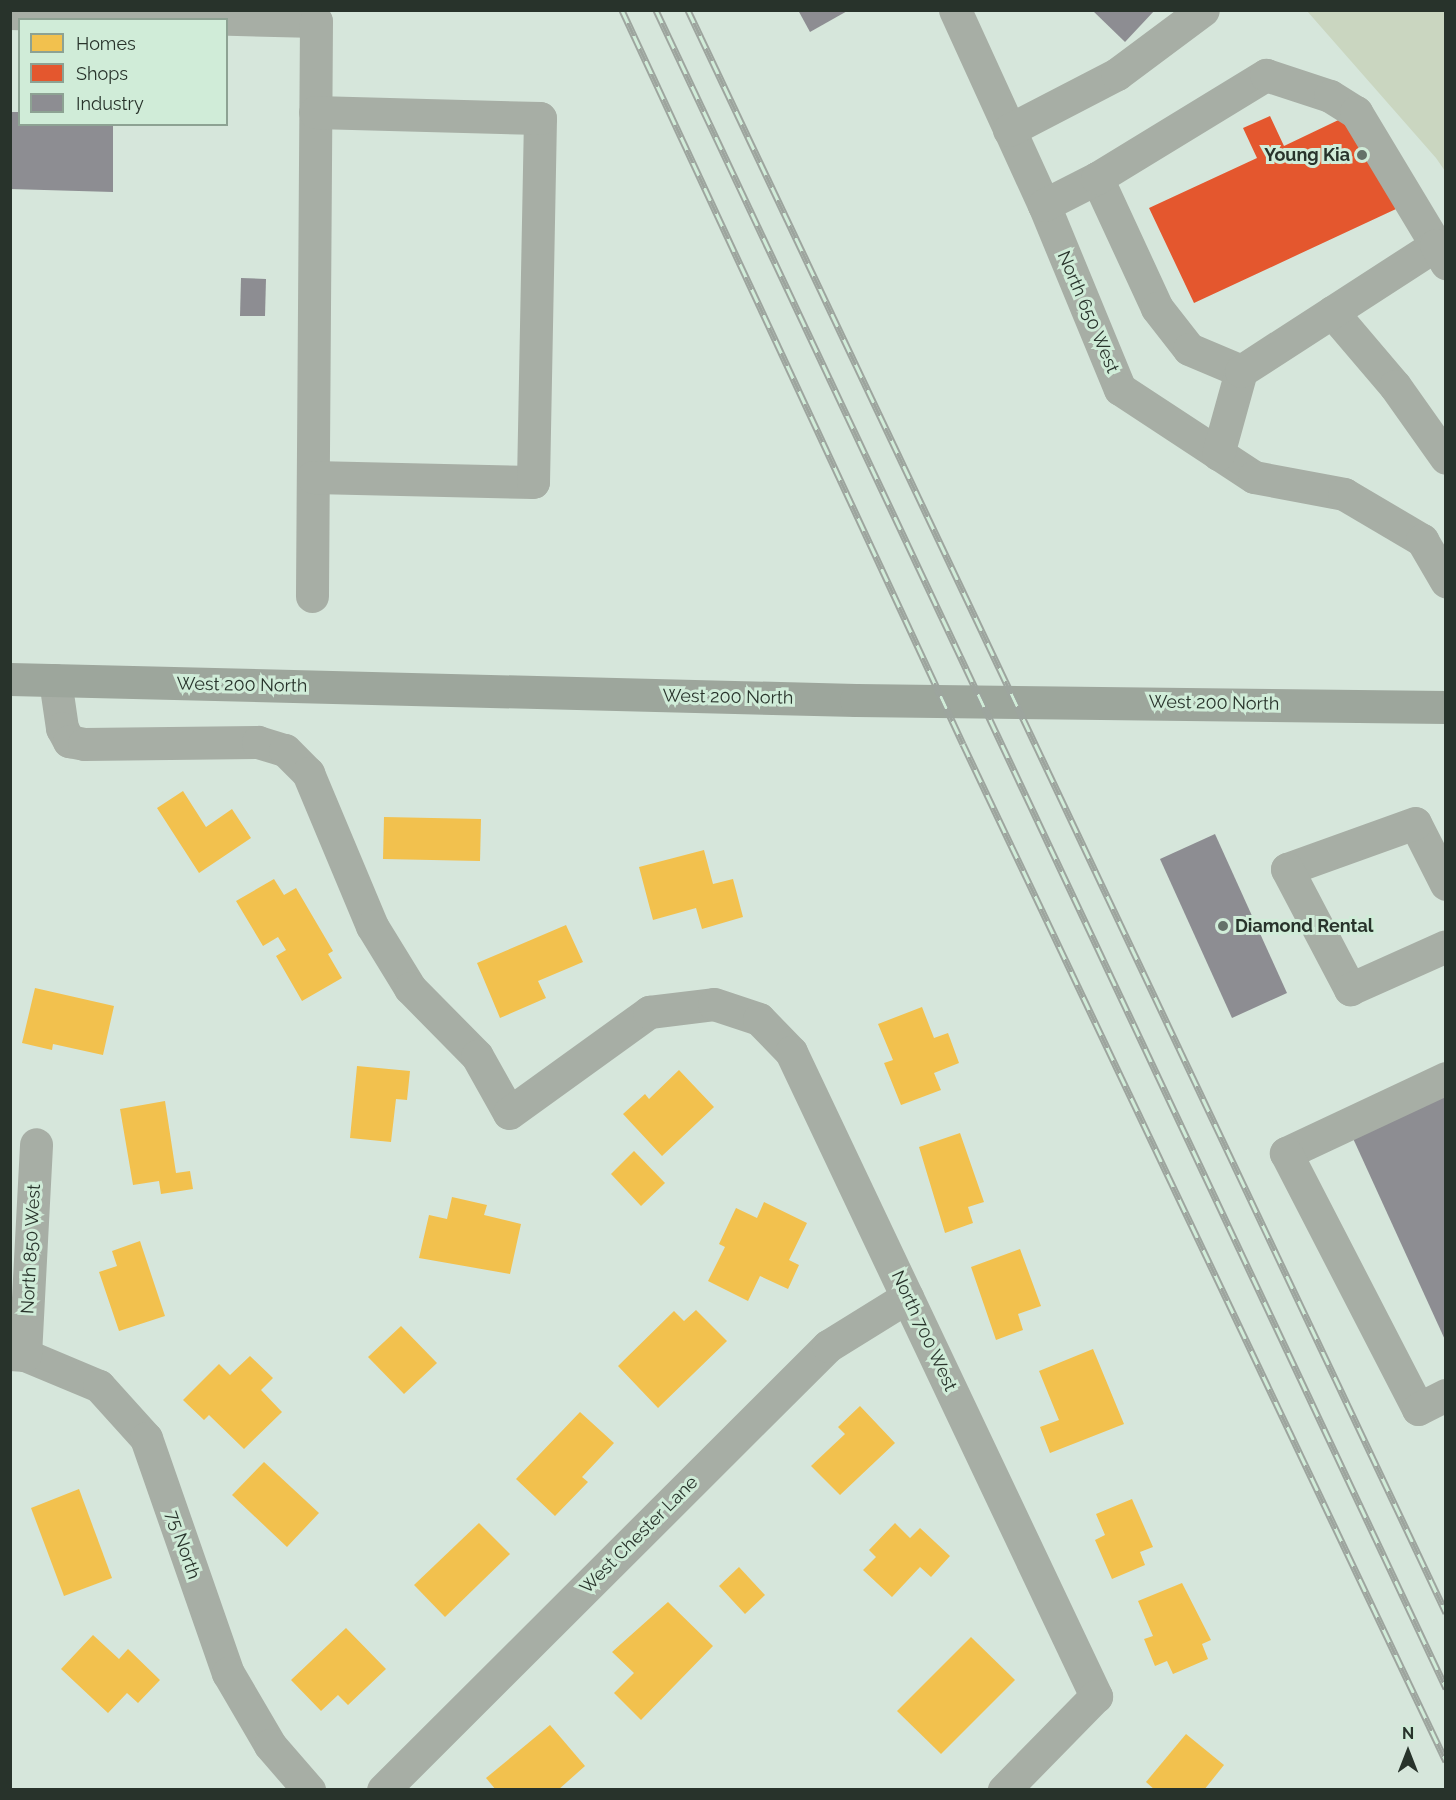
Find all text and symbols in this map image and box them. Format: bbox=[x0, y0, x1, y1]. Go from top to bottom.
legend bbox=[18, 18, 228, 126]
text: Homes bbox=[76, 33, 136, 54]
text: Shops bbox=[76, 63, 128, 84]
text: Industry bbox=[76, 93, 144, 114]
place label: Young Kia bbox=[1264, 144, 1350, 166]
marker: Young Kia bbox=[1355, 148, 1369, 162]
street label: North 650 West bbox=[1052, 247, 1124, 377]
street label: West 200 North bbox=[176, 673, 308, 697]
street label: West 200 North bbox=[662, 685, 794, 709]
street label: West 200 North bbox=[1148, 691, 1280, 715]
place label: Diamond Rental bbox=[1235, 915, 1373, 937]
marker: Diamond Rental bbox=[1216, 919, 1230, 933]
street label: North 850 West bbox=[17, 1183, 45, 1315]
street label: North 700 West bbox=[887, 1267, 961, 1395]
street label: West Chester Lane bbox=[575, 1471, 703, 1599]
street label: 75 North bbox=[161, 1508, 205, 1582]
north arrow bbox=[1378, 1722, 1438, 1782]
text: N bbox=[1402, 1724, 1414, 1743]

